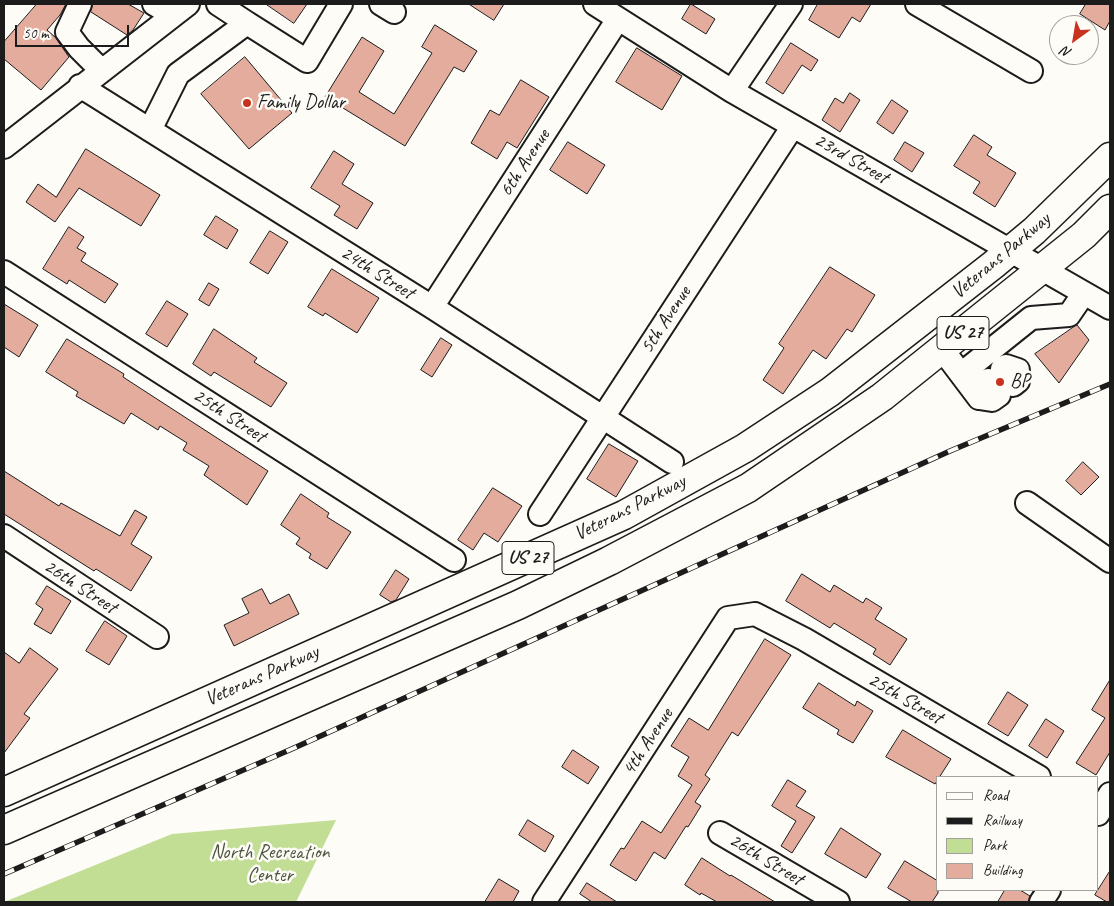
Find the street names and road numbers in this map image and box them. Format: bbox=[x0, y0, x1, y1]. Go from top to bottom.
street label: 6th Avenue bbox=[494, 125, 556, 201]
street label: 23rd Street bbox=[810, 128, 892, 190]
street label: Veterans Parkway bbox=[947, 208, 1055, 304]
street label: 24th Street bbox=[336, 241, 418, 305]
street label: 5th Avenue bbox=[635, 282, 697, 358]
road number: US 27 bbox=[937, 316, 989, 349]
street label: 25th Street bbox=[188, 384, 270, 448]
street label: Veterans Parkway bbox=[570, 470, 690, 546]
road number: US 27 bbox=[502, 542, 554, 574]
street label: 26th Street bbox=[39, 555, 121, 619]
street label: Veterans Parkway bbox=[201, 640, 323, 712]
street label: 25th Street bbox=[863, 668, 947, 730]
street label: 4th Avenue bbox=[617, 704, 679, 780]
street label: 26th Street bbox=[725, 829, 807, 891]

